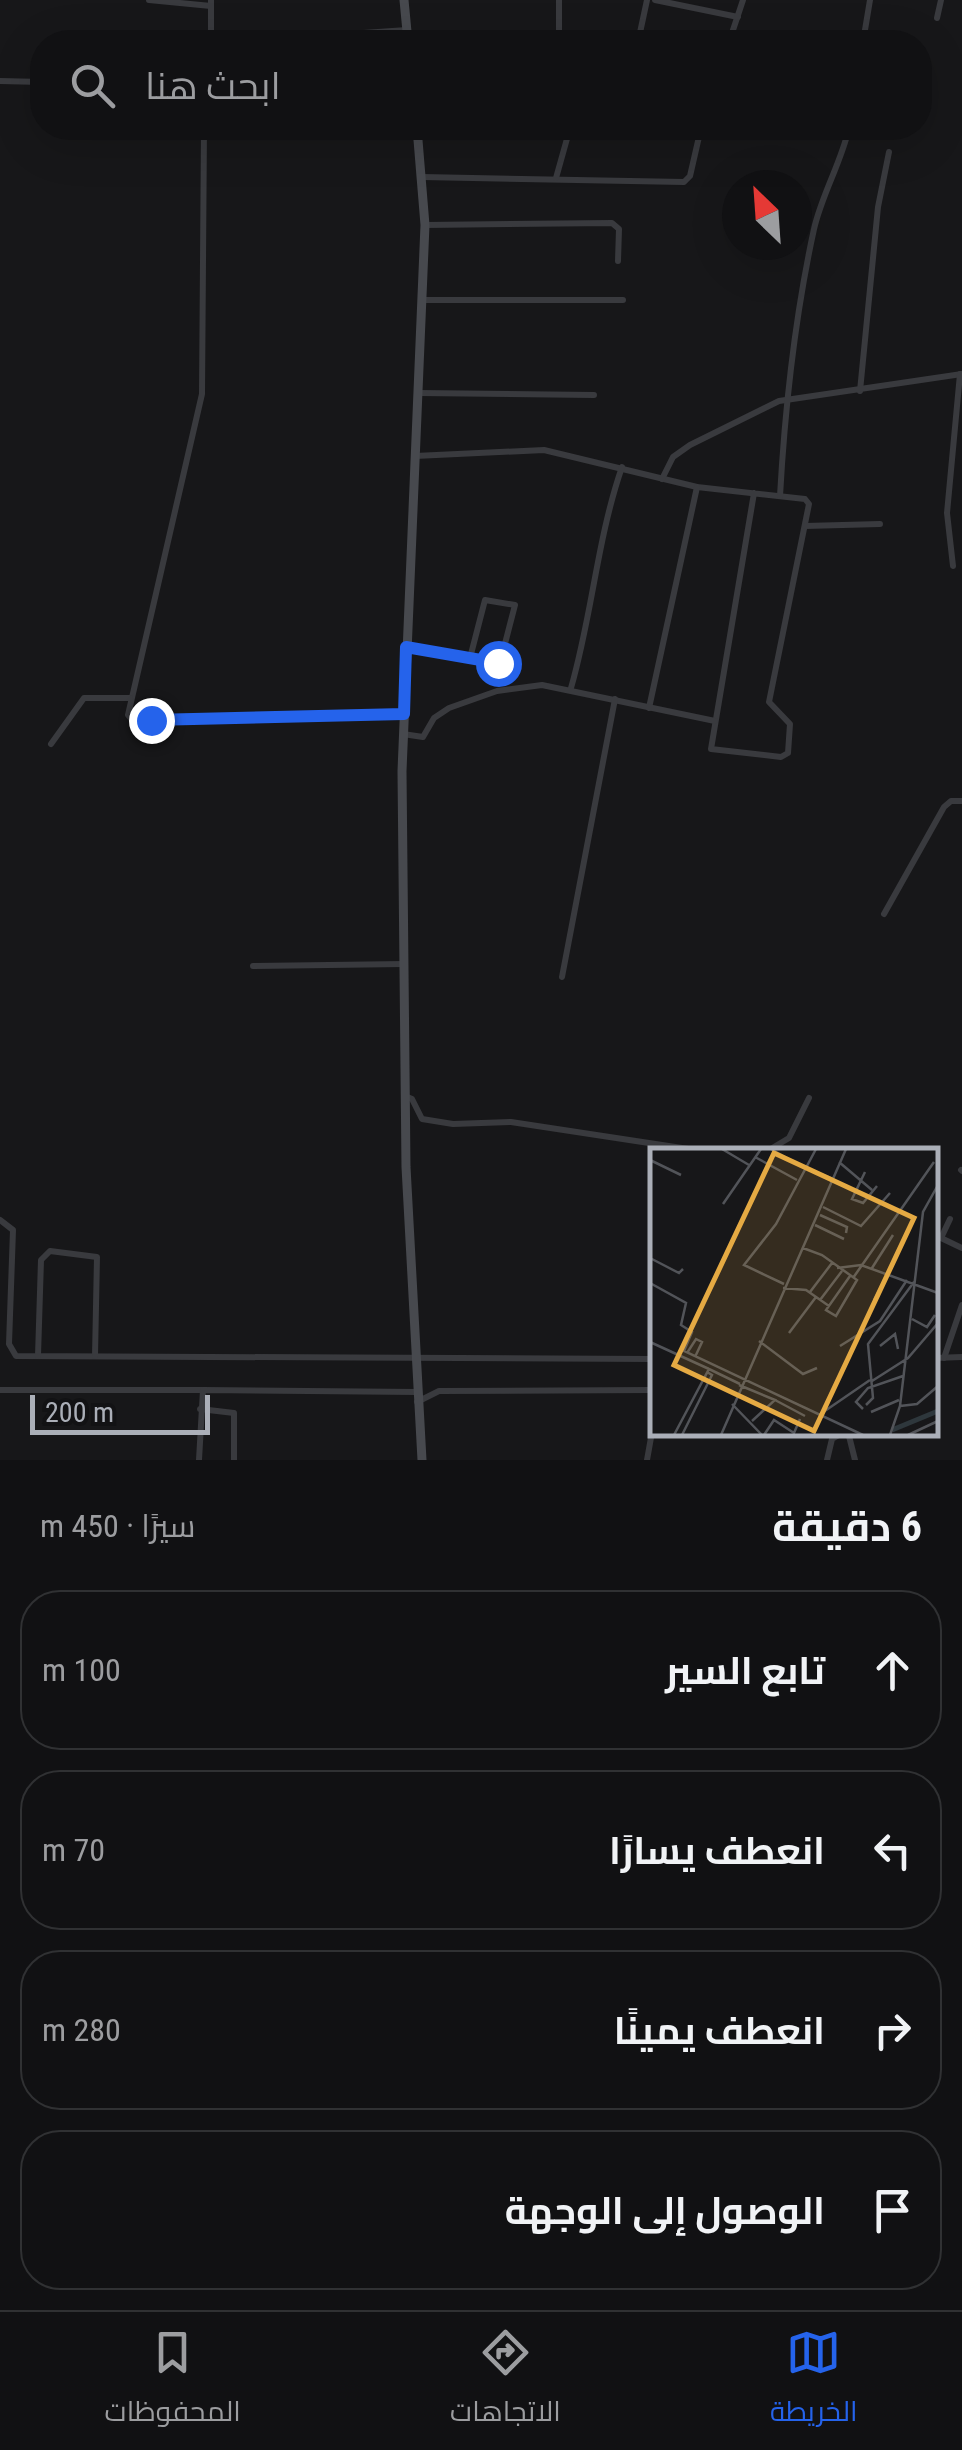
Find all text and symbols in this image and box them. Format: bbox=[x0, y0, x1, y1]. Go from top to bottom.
search box bbox=[30, 30, 932, 140]
icon: search bbox=[65, 58, 120, 113]
text: ابحث هنا bbox=[145, 64, 281, 108]
north arrow bbox=[722, 170, 812, 260]
route start bbox=[476, 641, 522, 687]
route end bbox=[129, 698, 175, 744]
inset map bbox=[650, 1148, 937, 1435]
scale bar bbox=[30, 1390, 210, 1434]
text: 200 m bbox=[45, 1396, 114, 1429]
text: 6 دقيقة bbox=[772, 1502, 922, 1551]
text: سيرًا · 450 m bbox=[40, 1507, 195, 1545]
icon: ahead bbox=[865, 1643, 920, 1698]
text: تابع السير bbox=[665, 1649, 825, 1693]
text: 100 m bbox=[42, 1651, 121, 1689]
icon: left bbox=[865, 1823, 920, 1878]
text: انعطف يسارًا bbox=[609, 1829, 825, 1873]
text: 70 m bbox=[42, 1831, 105, 1869]
icon: right bbox=[865, 2003, 920, 2058]
text: انعطف يمينًا bbox=[614, 2009, 825, 2053]
text: 280 m bbox=[42, 2011, 121, 2049]
icon: arrive bbox=[865, 2183, 920, 2238]
text: الوصول إلى الوجهة bbox=[505, 2189, 825, 2233]
tab: المحفوظات bbox=[105, 2325, 241, 2437]
tab: الاتجاهات bbox=[450, 2325, 561, 2437]
tab: الخريطة bbox=[770, 2325, 857, 2437]

